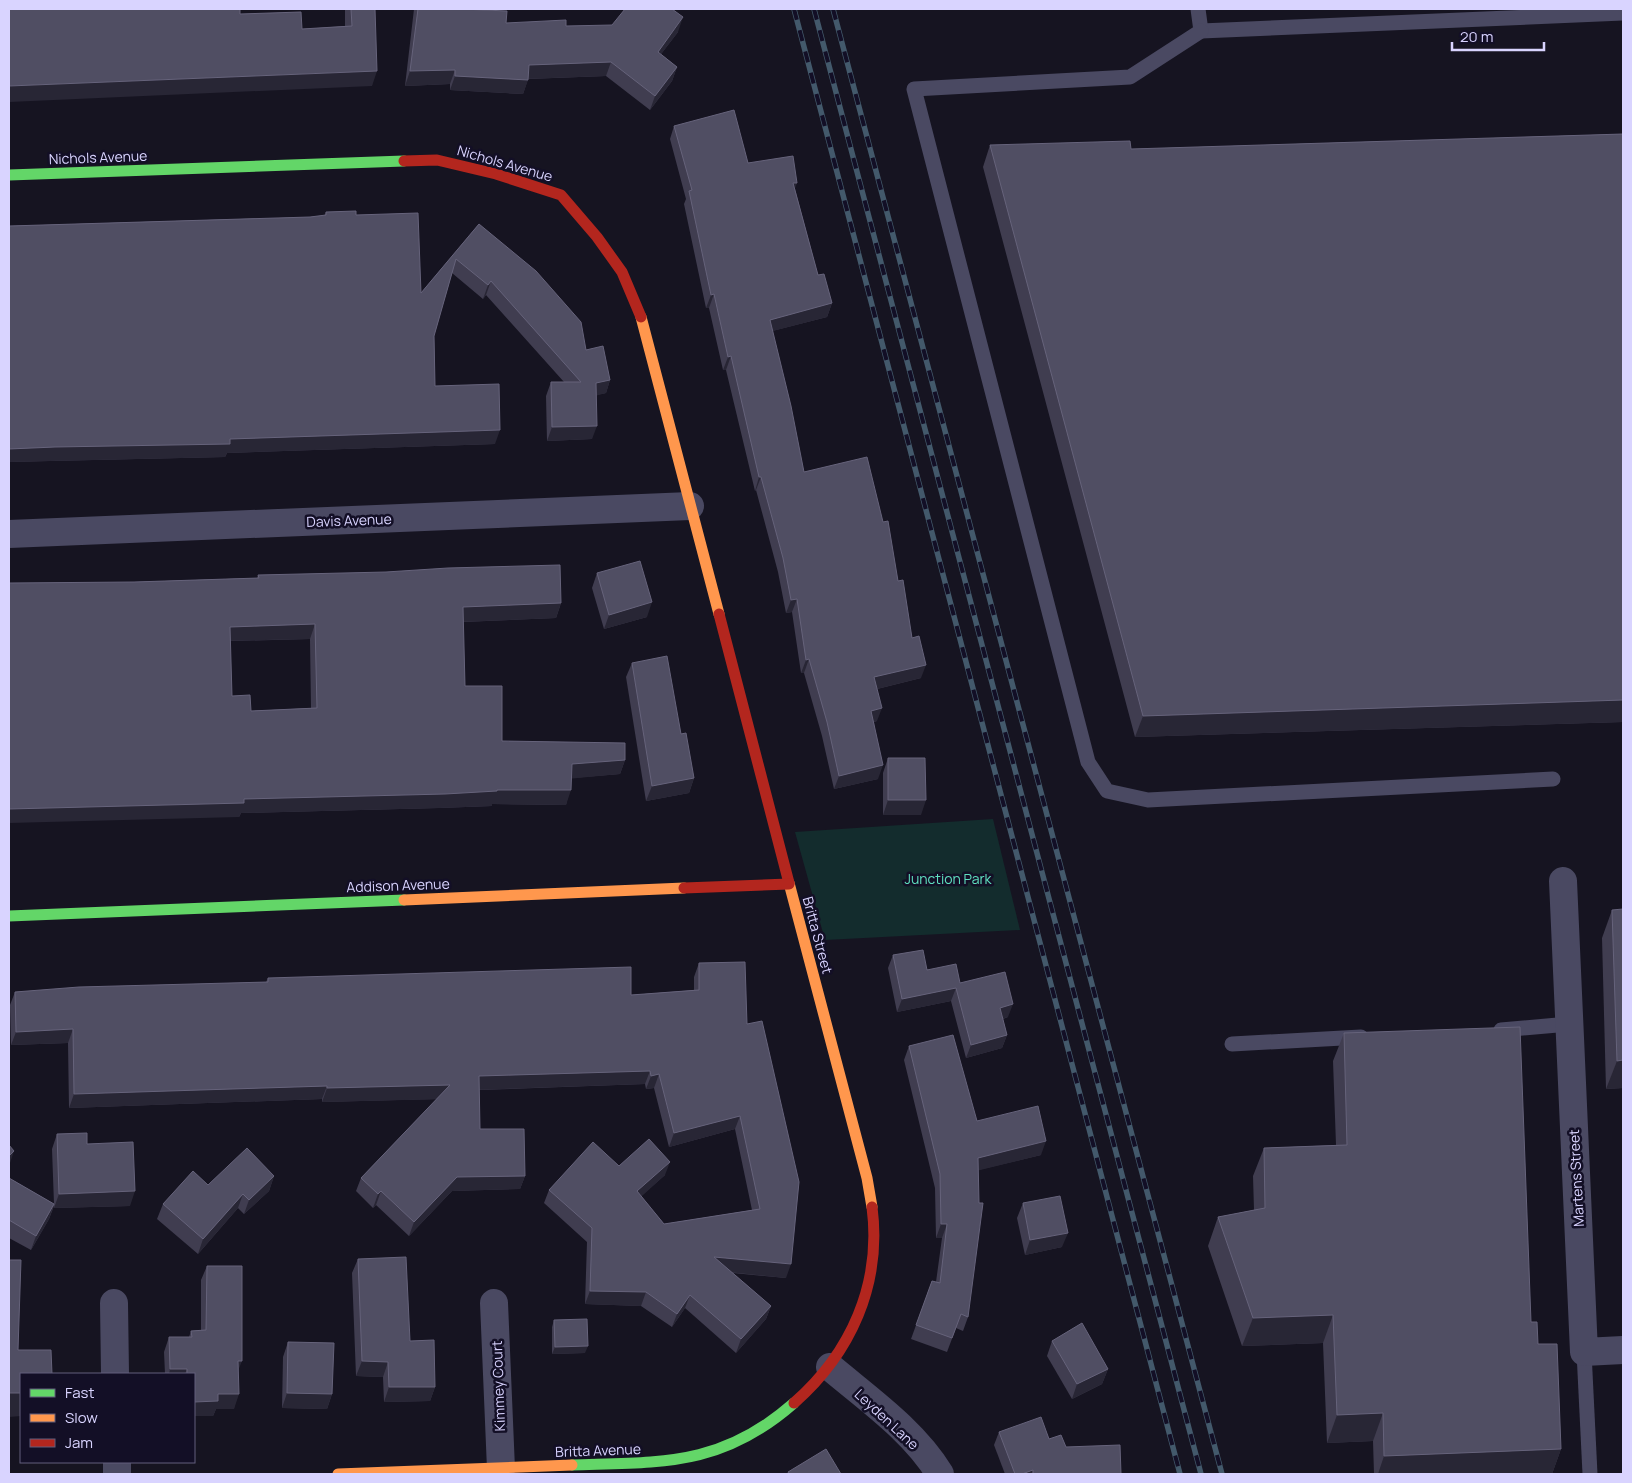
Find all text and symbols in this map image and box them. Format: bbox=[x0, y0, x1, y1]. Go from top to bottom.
scale bar bbox=[1452, 20, 1544, 52]
text: 20 m bbox=[1460, 26, 1493, 47]
street label: Nichols Avenue bbox=[455, 140, 555, 186]
street label: Nichols Avenue bbox=[48, 146, 148, 168]
street label: Davis Avenue bbox=[306, 509, 392, 531]
park label: Junction Park bbox=[905, 869, 993, 888]
street label: Addison Avenue bbox=[346, 874, 450, 896]
street label: Britta Street bbox=[799, 894, 837, 976]
street label: Martens Street bbox=[1564, 1128, 1588, 1227]
street label: Kimmey Court bbox=[487, 1340, 509, 1432]
legend bbox=[20, 1373, 195, 1463]
text: Fast bbox=[65, 1382, 94, 1403]
street label: Leyden Lane bbox=[851, 1384, 923, 1454]
text: Slow bbox=[65, 1407, 98, 1428]
text: Jam bbox=[65, 1432, 93, 1453]
street label: Britta Avenue bbox=[555, 1439, 641, 1461]

